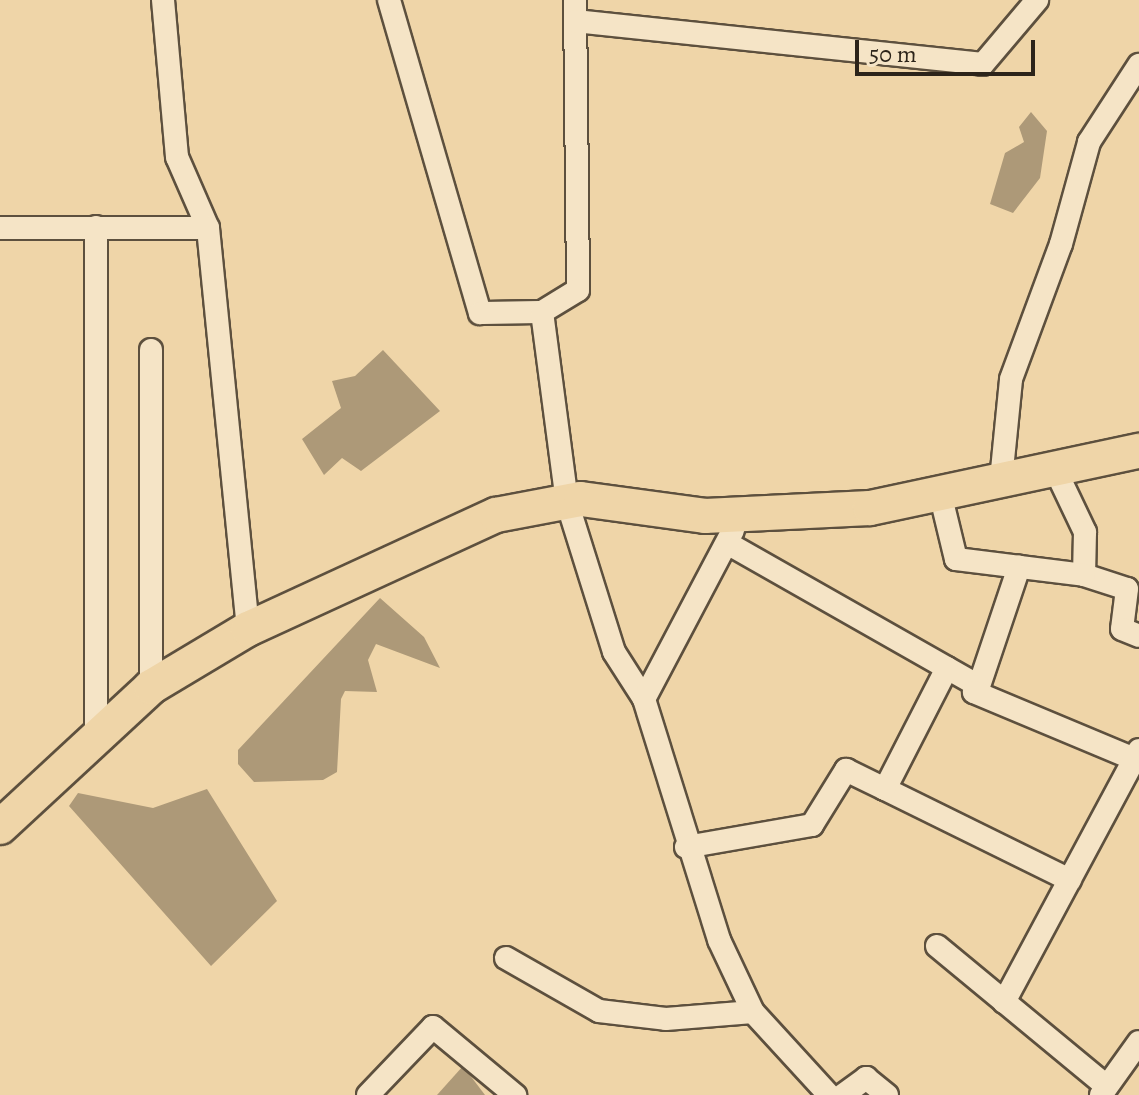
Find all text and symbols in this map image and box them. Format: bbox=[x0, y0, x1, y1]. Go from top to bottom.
scale bar bbox=[859, 24, 1039, 74]
text: 50 m bbox=[869, 38, 917, 70]

